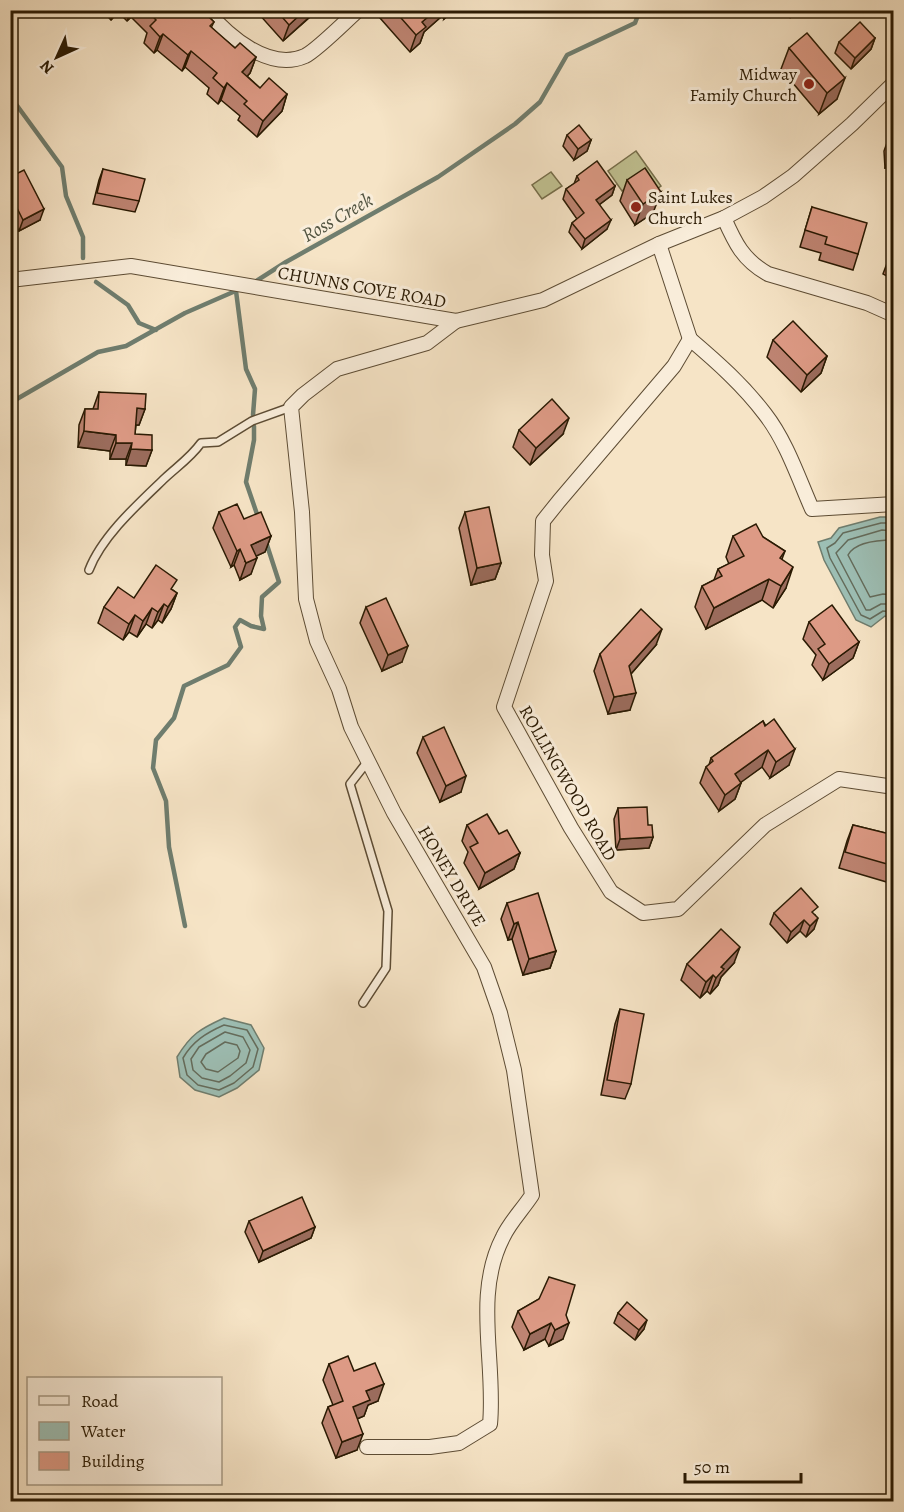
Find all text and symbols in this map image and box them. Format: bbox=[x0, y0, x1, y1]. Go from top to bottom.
north arrow bbox=[27, 27, 87, 87]
text: N bbox=[35, 55, 59, 79]
place label: Midway Family Church bbox=[690, 62, 798, 107]
marker: Midway Family Church bbox=[802, 77, 816, 91]
place label: Saint Lukes Church bbox=[648, 185, 733, 230]
water label: Ross Creek bbox=[297, 186, 378, 249]
marker: Saint Lukes Church bbox=[629, 200, 643, 214]
street label: CHUNNS COVE ROAD bbox=[276, 260, 448, 314]
street label: ROLLINGWOOD ROAD bbox=[514, 701, 622, 865]
street label: HONEY DRIVE bbox=[412, 821, 492, 931]
legend bbox=[27, 1377, 222, 1485]
text: Road bbox=[81, 1389, 119, 1413]
text: Water bbox=[80, 1419, 126, 1443]
scale bar bbox=[685, 1446, 800, 1484]
text: Building bbox=[81, 1449, 145, 1473]
text: 50 m bbox=[694, 1455, 730, 1479]

